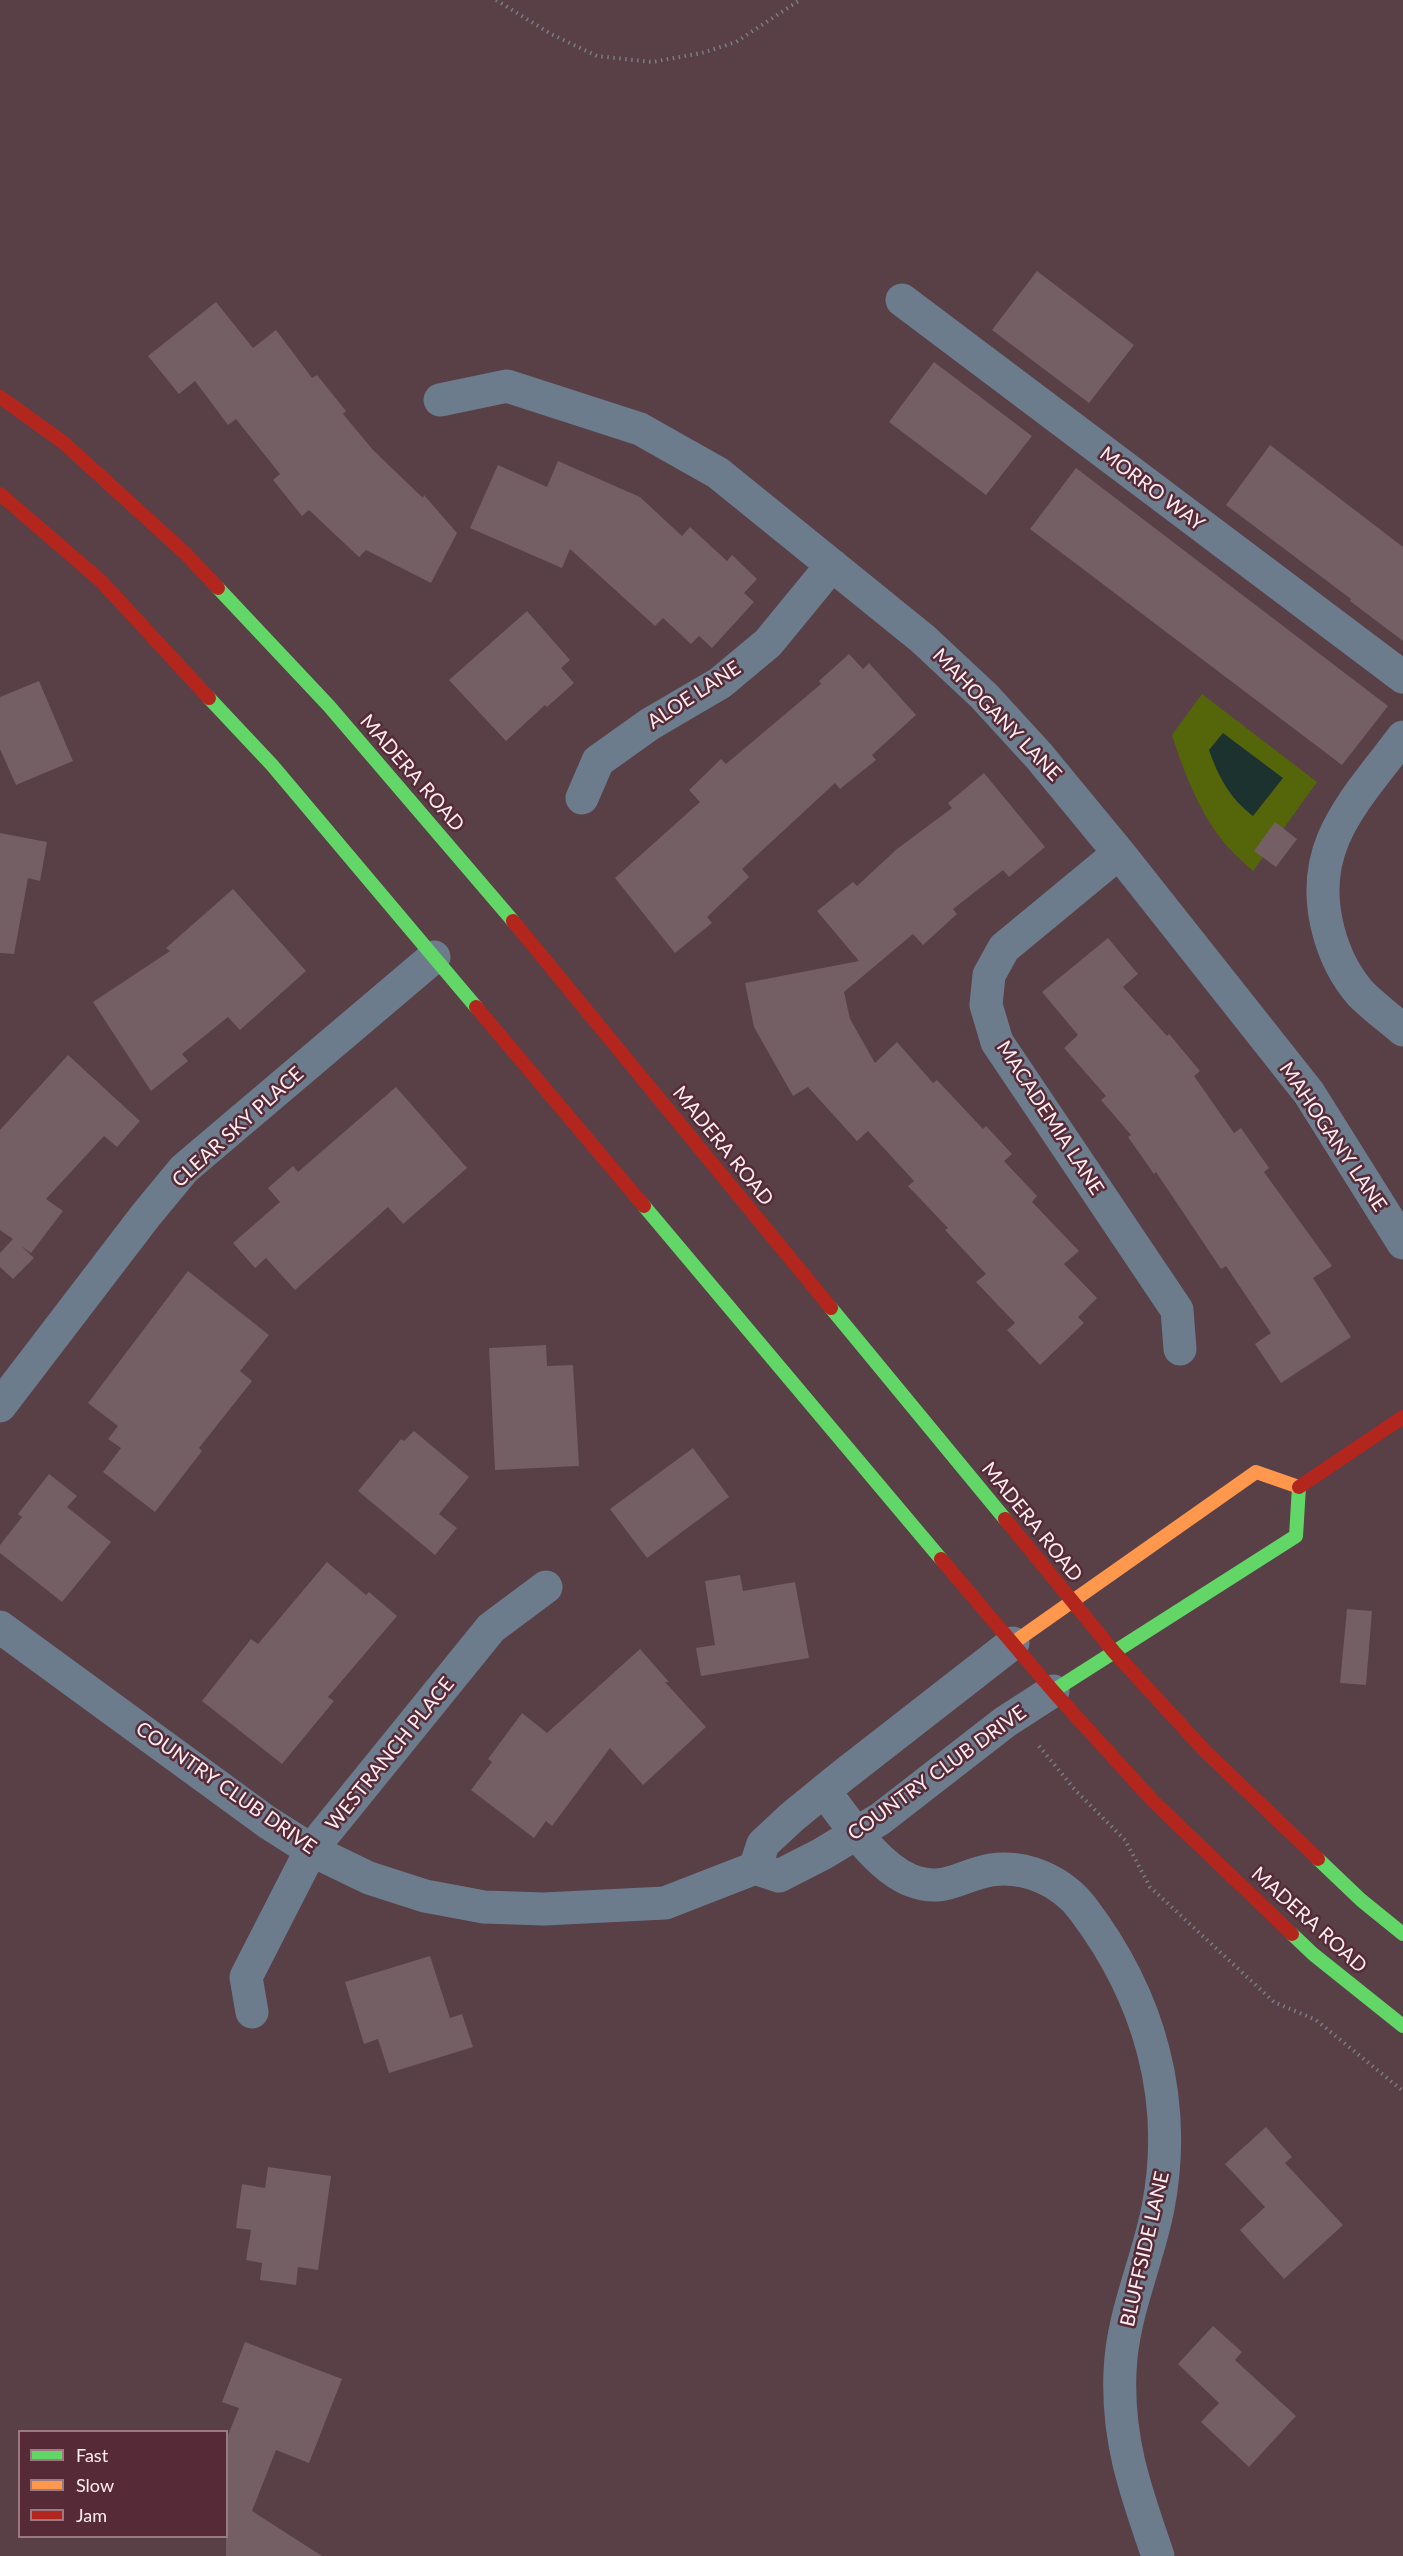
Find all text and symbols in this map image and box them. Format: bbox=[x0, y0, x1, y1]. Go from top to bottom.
street label: MORRO WAY bbox=[1095, 442, 1209, 536]
street label: MAHOGANY LANE bbox=[928, 644, 1066, 786]
street label: ALOE LANE bbox=[643, 656, 745, 734]
street label: MADERA ROAD bbox=[355, 710, 469, 836]
street label: MACADEMIA LANE bbox=[991, 1036, 1109, 1200]
street label: MAHOGANY LANE bbox=[1274, 1058, 1392, 1216]
street label: CLEAR SKY PLACE bbox=[167, 1062, 309, 1192]
street label: MADERA ROAD bbox=[667, 1081, 779, 1211]
street label: MADERA ROAD bbox=[976, 1457, 1088, 1587]
street label: WESTRANCH PLACE bbox=[321, 1672, 459, 1836]
street label: COUNTRY CLUB DRIVE bbox=[843, 1700, 1031, 1846]
street label: COUNTRY CLUB DRIVE bbox=[131, 1717, 321, 1859]
street label: MADERA ROAD bbox=[1246, 1862, 1372, 1978]
street label: BLUFFSIDE LANE bbox=[1115, 2169, 1175, 2329]
legend bbox=[18, 2430, 228, 2538]
text: Fast bbox=[76, 2444, 108, 2466]
text: Slow bbox=[76, 2474, 114, 2496]
text: Jam bbox=[76, 2504, 107, 2526]

